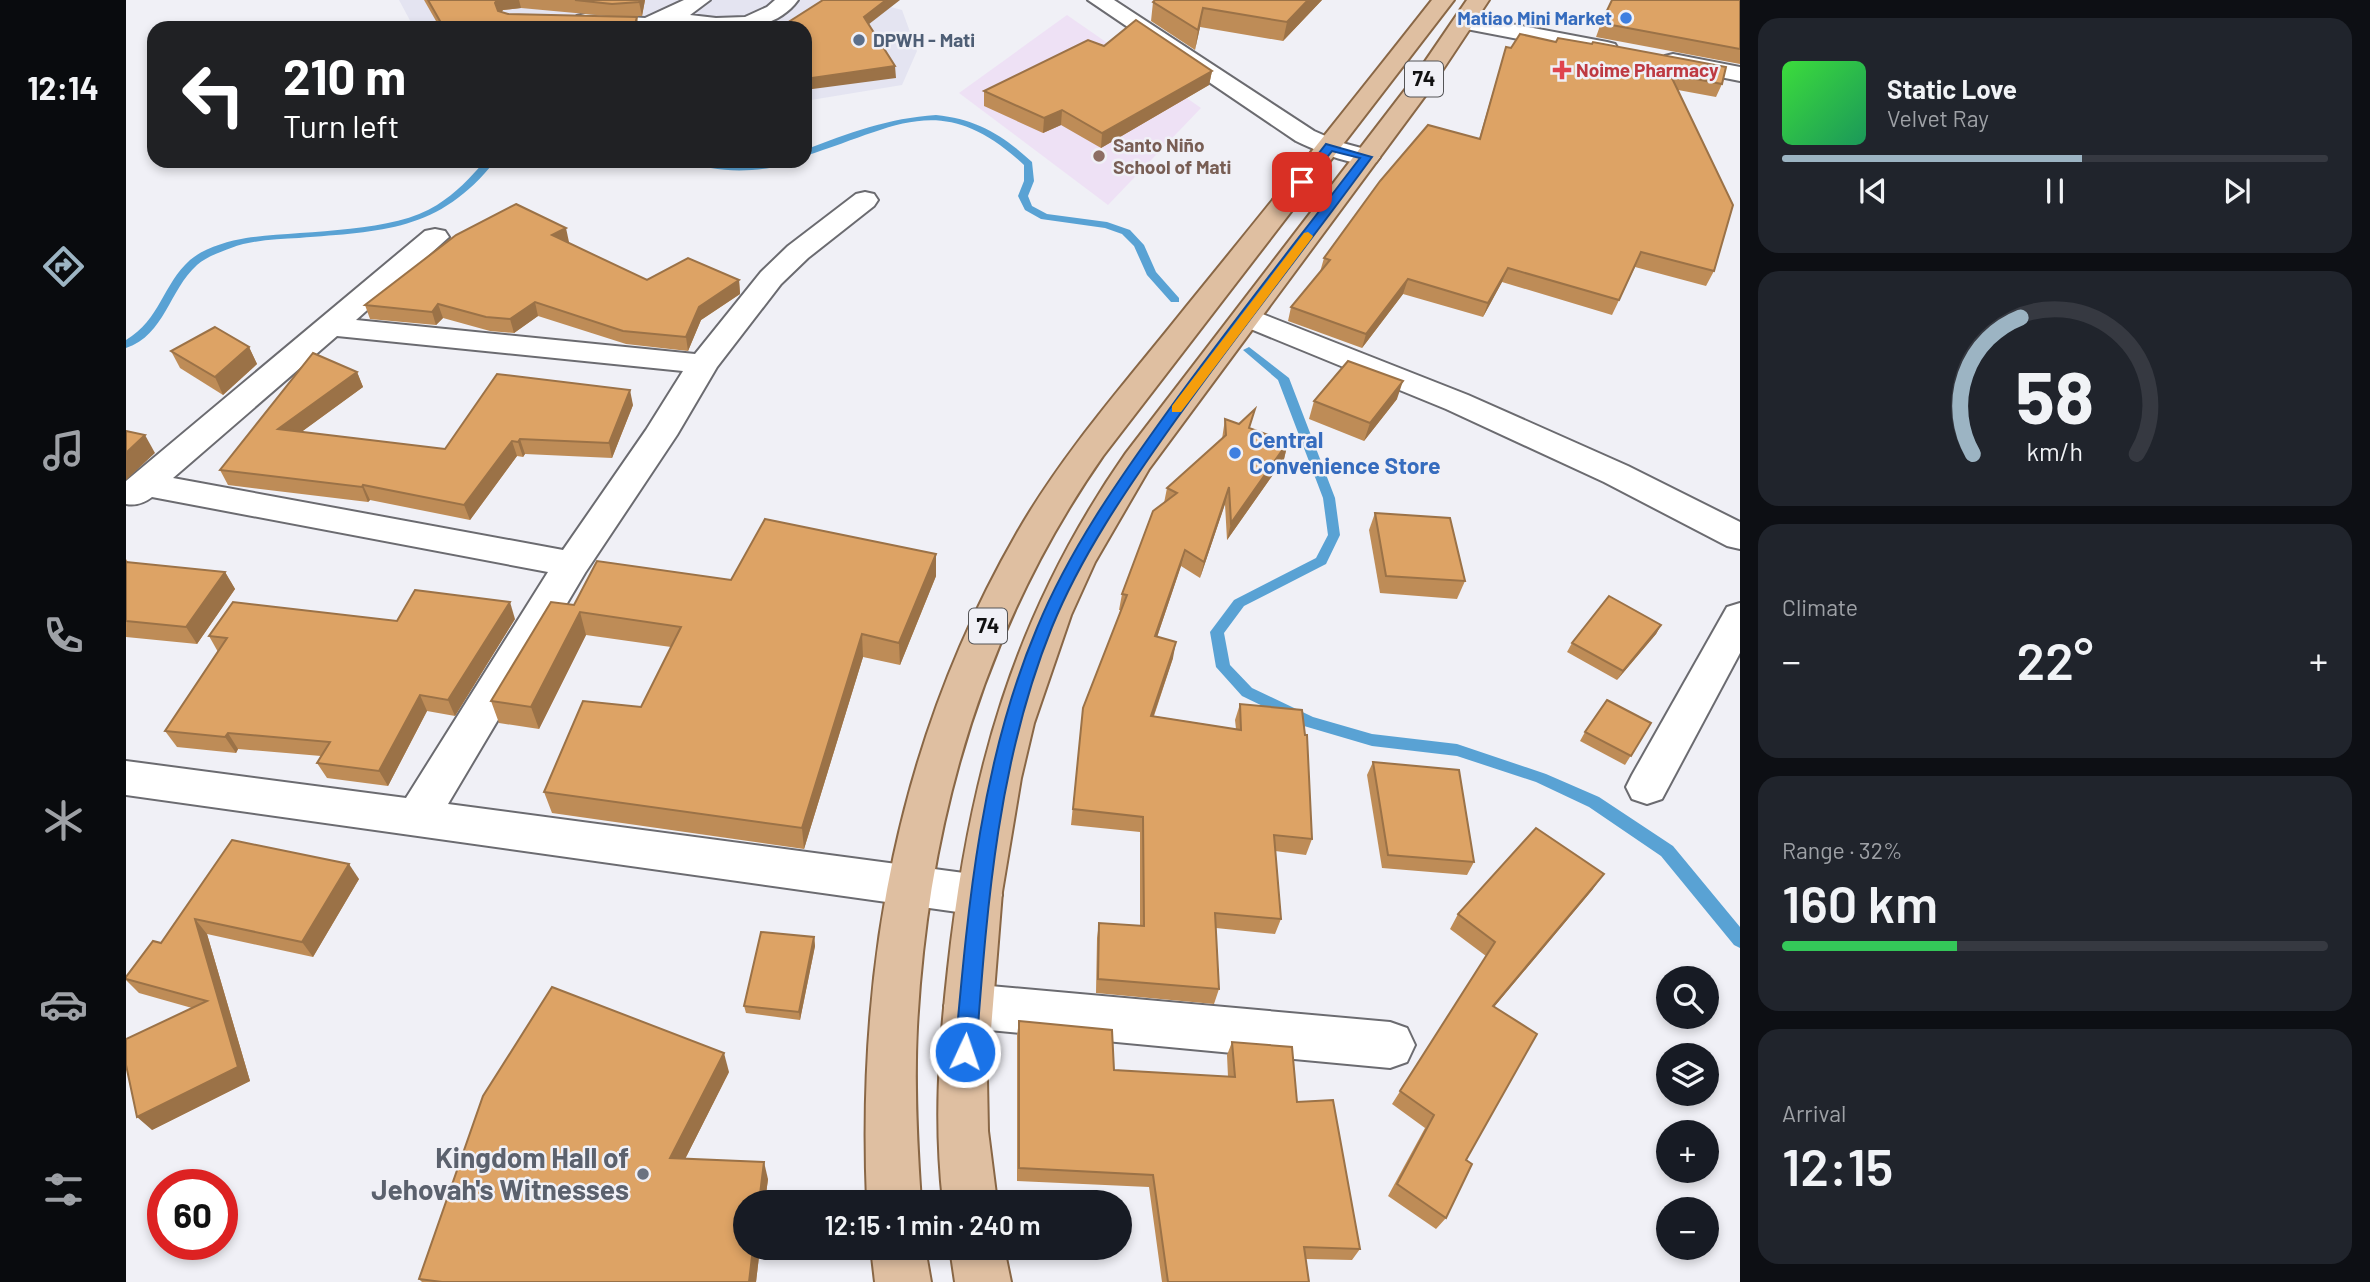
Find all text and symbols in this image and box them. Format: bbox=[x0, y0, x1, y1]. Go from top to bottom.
place label: Matiao Mini Market bbox=[1457, 6, 1612, 29]
marker: Matiao Mini Market bbox=[1618, 10, 1634, 26]
place label: DPWH - Mati bbox=[873, 28, 975, 51]
marker: DPWH - Mati bbox=[851, 32, 867, 48]
text: 210 m bbox=[283, 46, 406, 105]
icon: left bbox=[168, 49, 259, 140]
place label: Noime Pharmacy bbox=[1576, 58, 1719, 81]
road number: 74 bbox=[1405, 62, 1443, 96]
marker: Noime Pharmacy bbox=[1554, 62, 1570, 78]
text: 12:14 bbox=[27, 68, 99, 106]
text: Static Love bbox=[1887, 73, 2017, 104]
text: Velvet Ray bbox=[1887, 104, 1989, 132]
text: Turn left bbox=[283, 106, 400, 144]
place label: Santo Niño School of Mati bbox=[1113, 133, 1231, 178]
marker: Santo Niño School of Mati bbox=[1091, 148, 1107, 164]
pin bbox=[1272, 152, 1332, 212]
icon: arrive bbox=[1283, 163, 1321, 201]
icon: previous bbox=[1854, 172, 1892, 210]
icon: pause bbox=[2036, 172, 2074, 210]
icon: next bbox=[2218, 172, 2256, 210]
icon: directions bbox=[39, 242, 88, 291]
text: 58 bbox=[2016, 352, 2094, 440]
place label: Central Convenience Store bbox=[1249, 425, 1441, 479]
icon: music bbox=[39, 426, 88, 475]
text: km/h bbox=[2027, 436, 2083, 466]
marker: Central Convenience Store bbox=[1227, 445, 1243, 461]
text: Climate bbox=[1782, 593, 1858, 621]
road number: 74 bbox=[969, 608, 1007, 644]
icon: phone bbox=[39, 611, 88, 660]
text: 22° bbox=[2017, 628, 2093, 690]
text: − bbox=[1782, 637, 1801, 683]
text: + bbox=[2309, 637, 2328, 683]
icon: climate bbox=[39, 796, 88, 845]
text: Range · 32% bbox=[1782, 836, 1903, 864]
text: 160 km bbox=[1782, 871, 1938, 933]
map controls bbox=[1656, 966, 1719, 1260]
button: search bbox=[1656, 966, 1719, 1029]
icon: car bbox=[39, 980, 88, 1029]
position arrow bbox=[928, 1015, 1002, 1089]
button: layers bbox=[1656, 1043, 1719, 1106]
text: Arrival bbox=[1782, 1099, 1846, 1127]
button: + bbox=[1656, 1120, 1719, 1183]
text: 12:15 bbox=[1782, 1134, 1893, 1196]
place label: Kingdom Hall of Jehovah's Witnesses bbox=[371, 1140, 629, 1206]
icon: filters bbox=[39, 1165, 88, 1214]
marker: Kingdom Hall of Jehovah's Witnesses bbox=[635, 1166, 651, 1182]
speed limit sign: 60 bbox=[147, 1169, 238, 1260]
button: − bbox=[1656, 1197, 1719, 1260]
text: 12:15 · 1 min · 240 m bbox=[824, 1209, 1041, 1240]

